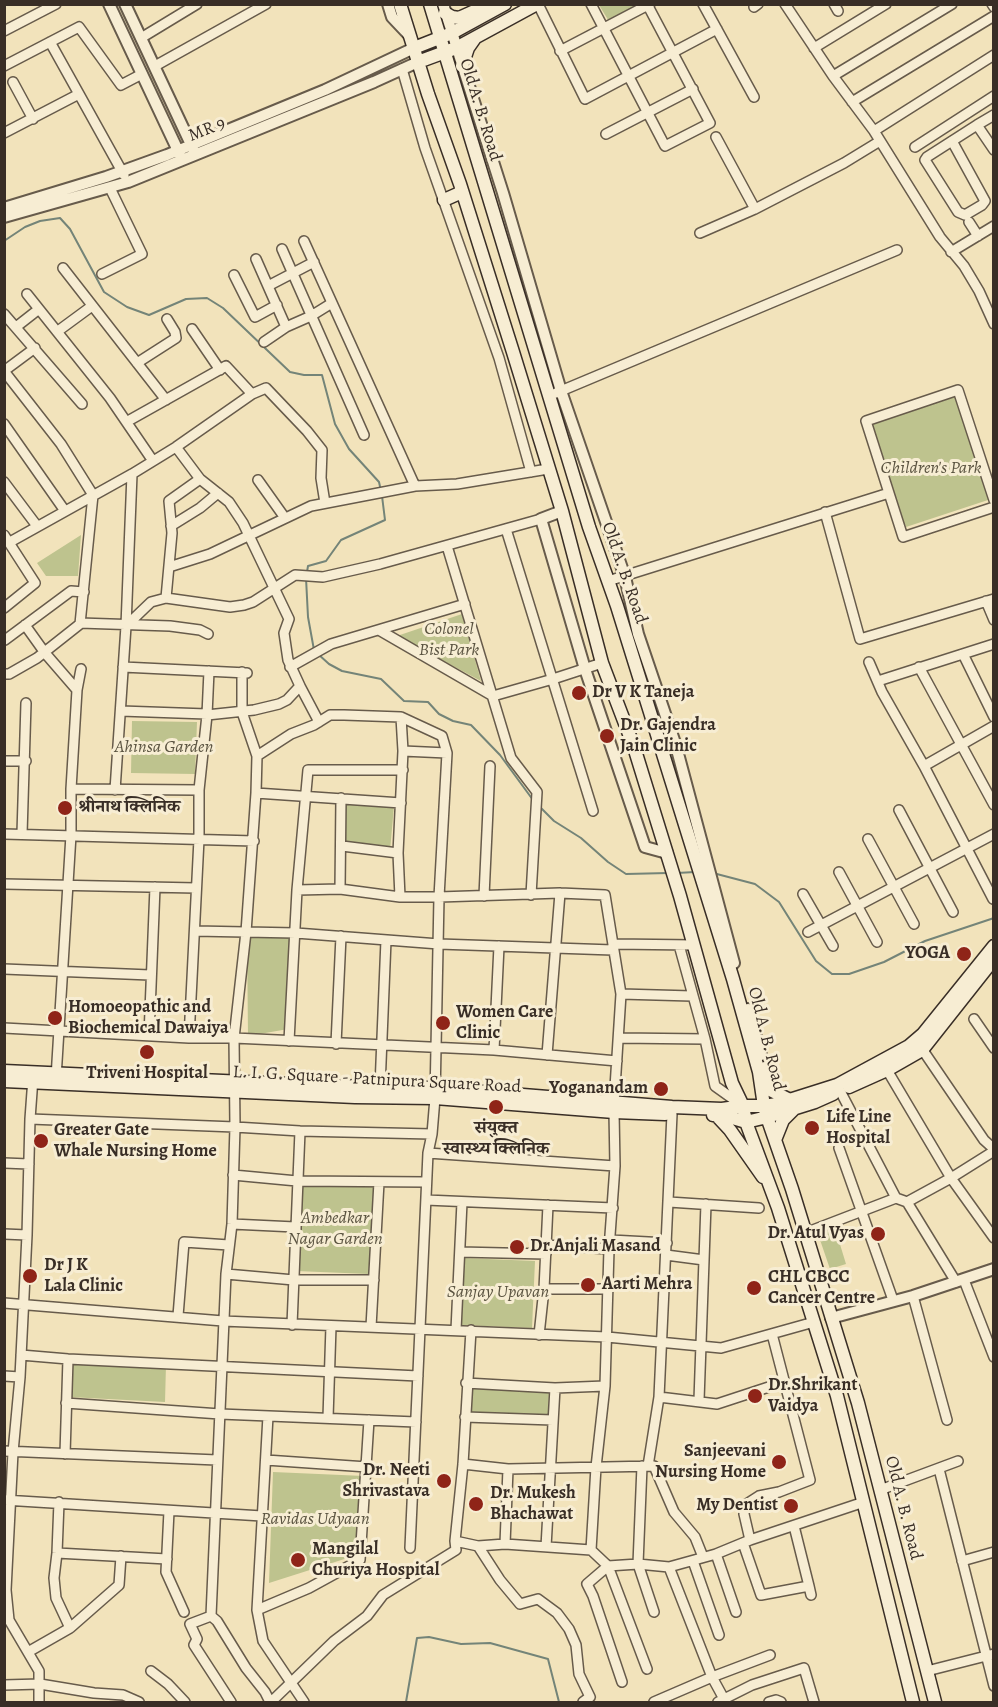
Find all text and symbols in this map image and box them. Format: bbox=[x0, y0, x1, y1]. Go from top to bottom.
street label: Old A. B. Road bbox=[454, 56, 506, 164]
street label: MR 9 bbox=[185, 113, 229, 147]
park label: Children's Park bbox=[881, 458, 981, 480]
street label: Old A. B. Road bbox=[597, 519, 651, 627]
park label: Colonel Bist Park bbox=[419, 619, 479, 662]
place label: Dr V K Taneja bbox=[592, 682, 695, 704]
marker: Dr V K Taneja bbox=[570, 684, 588, 702]
place label: Dr. Gajendra Jain Clinic bbox=[620, 715, 716, 758]
marker: Dr. Gajendra Jain Clinic bbox=[598, 727, 616, 745]
park label: Ahinsa Garden bbox=[115, 737, 213, 759]
place label: श्रीनाथ क्लिनिक bbox=[78, 797, 180, 819]
marker: श्रीनाथ क्लिनिक bbox=[56, 799, 74, 817]
place label: YOGA bbox=[905, 943, 950, 965]
marker: YOGA bbox=[955, 945, 973, 963]
street label: Old A. B. Road bbox=[743, 985, 789, 1093]
place label: Homoeopathic and Biochemical Dawaiya bbox=[68, 997, 229, 1040]
place label: Women Care Clinic bbox=[456, 1002, 553, 1044]
marker: Homoeopathic and Biochemical Dawaiya bbox=[46, 1009, 64, 1027]
marker: Women Care Clinic bbox=[434, 1014, 452, 1032]
marker: Triveni Hospital bbox=[138, 1043, 156, 1061]
street label: L. I. G. Square - Patnipura Square Road bbox=[232, 1062, 522, 1098]
place label: Triveni Hospital bbox=[86, 1063, 208, 1085]
place label: Yoganandam bbox=[549, 1078, 648, 1100]
marker: Yoganandam bbox=[652, 1080, 670, 1098]
marker: संयुक्त स्वास्थ्य क्लिनिक bbox=[487, 1098, 505, 1116]
place label: Life Line Hospital bbox=[826, 1107, 891, 1150]
place label: संयुक्त स्वास्थ्य क्लिनिक bbox=[443, 1118, 549, 1160]
marker: Life Line Hospital bbox=[803, 1119, 821, 1137]
place label: Greater Gate Whale Nursing Home bbox=[54, 1120, 217, 1162]
marker: Greater Gate Whale Nursing Home bbox=[32, 1132, 50, 1150]
park label: Ambedkar Nagar Garden bbox=[287, 1208, 383, 1250]
place label: Dr. Atul Vyas bbox=[767, 1223, 864, 1245]
marker: Dr. Atul Vyas bbox=[869, 1225, 887, 1243]
place label: Dr.Anjali Masand bbox=[530, 1236, 661, 1258]
marker: Dr.Anjali Masand bbox=[508, 1238, 526, 1256]
place label: Dr J K Lala Clinic bbox=[44, 1255, 123, 1298]
marker: Dr J K Lala Clinic bbox=[21, 1267, 39, 1285]
place label: CHL CBCC Cancer Centre bbox=[768, 1267, 875, 1310]
place label: Aarti Mehra bbox=[602, 1274, 692, 1296]
marker: Aarti Mehra bbox=[579, 1276, 597, 1294]
marker: CHL CBCC Cancer Centre bbox=[745, 1279, 763, 1297]
park label: Sanjay Upavan bbox=[447, 1282, 549, 1304]
place label: Dr.Shrikant Vaidya bbox=[768, 1375, 857, 1418]
marker: Dr.Shrikant Vaidya bbox=[746, 1387, 764, 1405]
place label: Sanjeevani Nursing Home bbox=[655, 1441, 766, 1484]
marker: Sanjeevani Nursing Home bbox=[770, 1453, 788, 1471]
street label: Old A. B. Road bbox=[880, 1454, 926, 1562]
place label: Dr. Neeti Shrivastava bbox=[343, 1460, 430, 1502]
marker: Dr. Neeti Shrivastava bbox=[435, 1472, 453, 1490]
place label: Dr. Mukesh Bhachawat bbox=[490, 1483, 576, 1526]
marker: Dr. Mukesh Bhachawat bbox=[467, 1495, 485, 1513]
place label: My Dentist bbox=[696, 1495, 778, 1517]
marker: My Dentist bbox=[782, 1497, 800, 1515]
park label: Ravidas Udyaan bbox=[260, 1509, 370, 1531]
place label: Mangilal Churiya Hospital bbox=[312, 1539, 439, 1582]
marker: Mangilal Churiya Hospital bbox=[289, 1551, 307, 1569]

